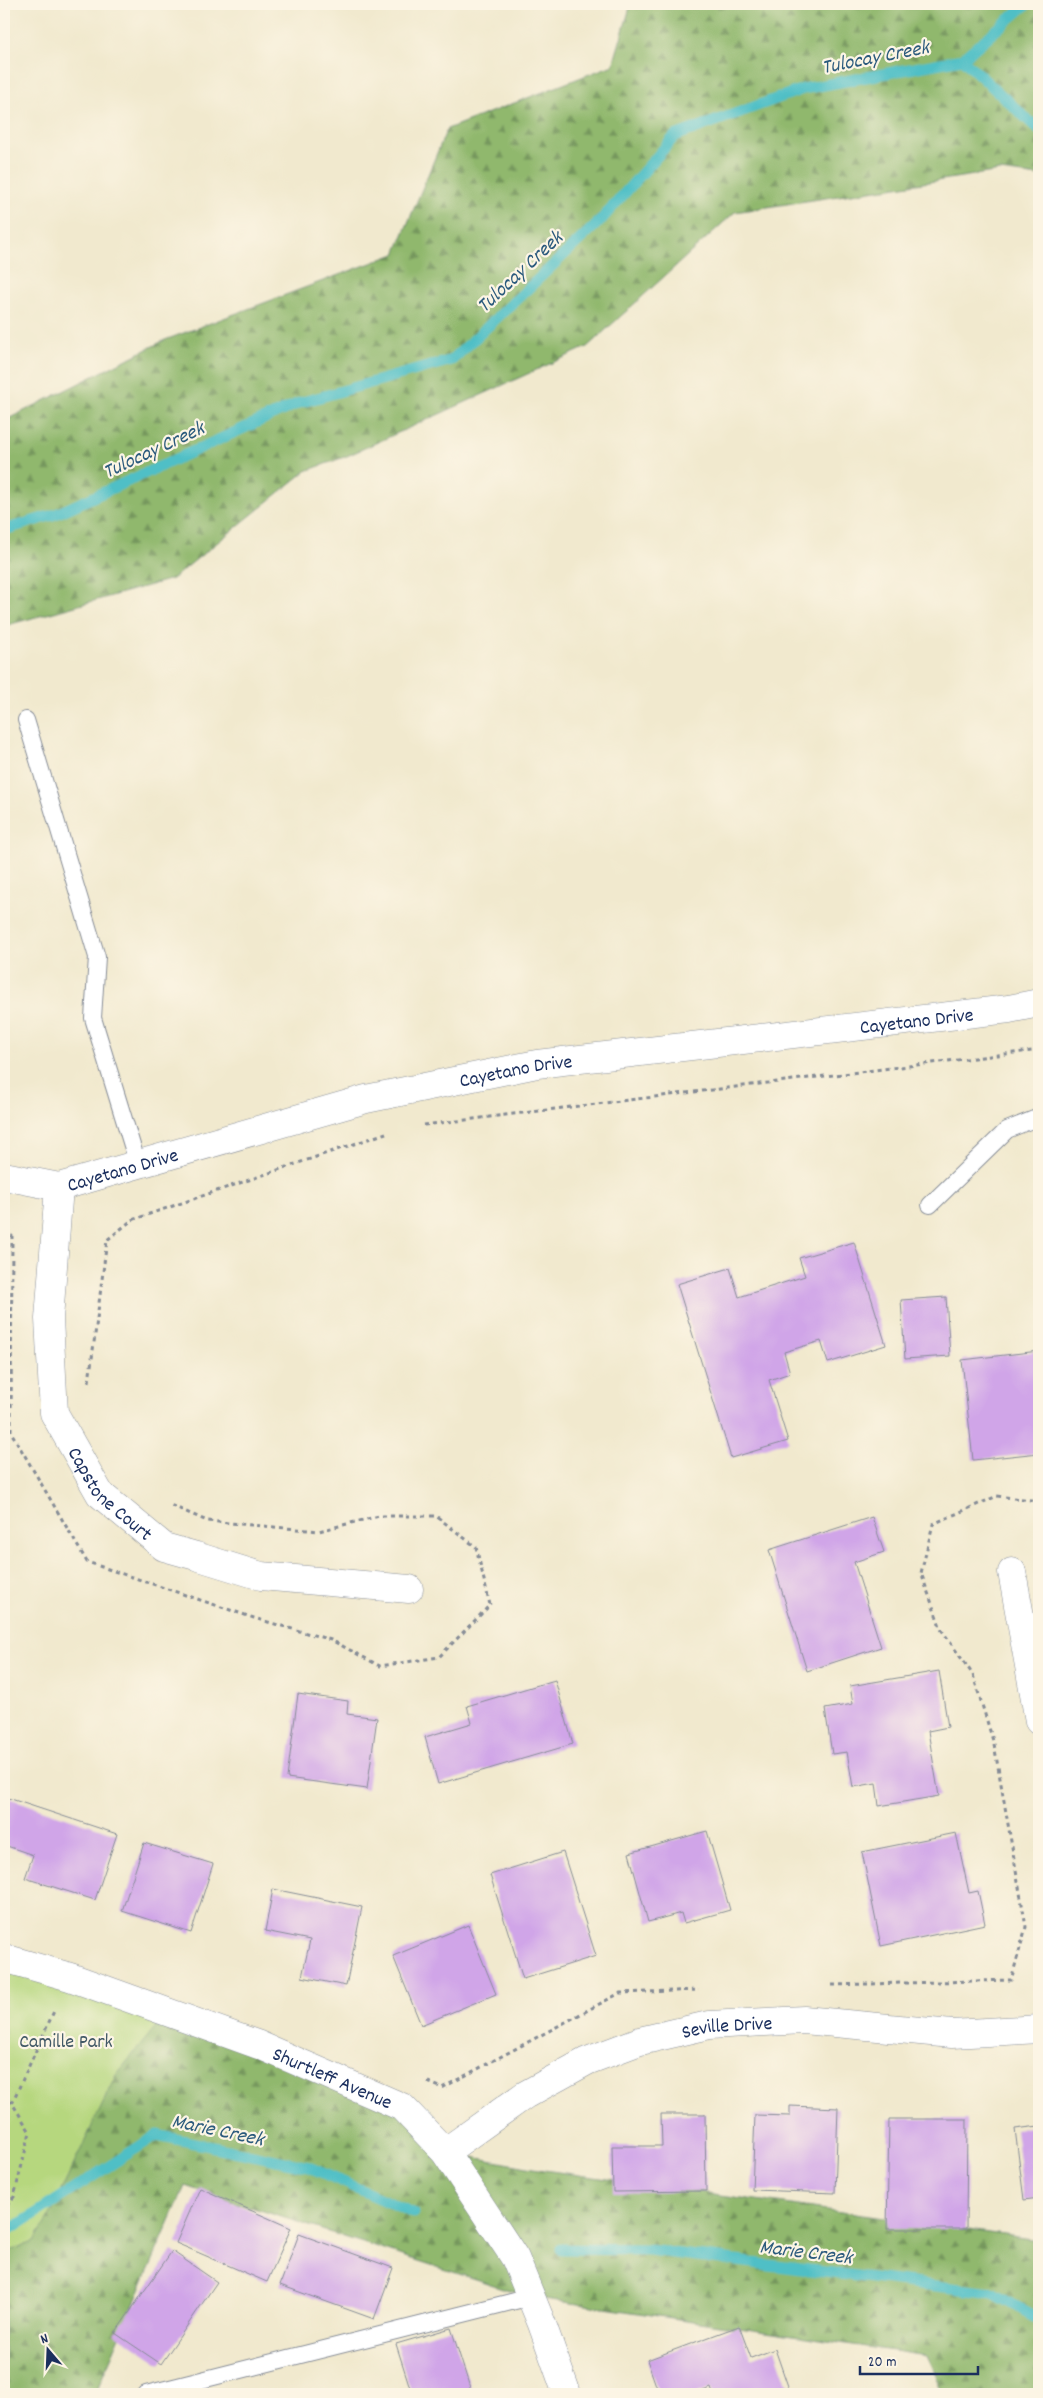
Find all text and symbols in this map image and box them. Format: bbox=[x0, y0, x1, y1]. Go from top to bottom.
water label: Tulocay Creek bbox=[819, 33, 934, 84]
water label: Tulocay Creek bbox=[471, 224, 573, 321]
water label: Tulocay Creek bbox=[99, 414, 212, 488]
street label: Cayetano Drive bbox=[858, 1002, 975, 1043]
street label: Cayetano Drive bbox=[457, 1049, 574, 1097]
street label: Cayetano Drive bbox=[64, 1142, 182, 1201]
street label: Capstone Court bbox=[59, 1443, 157, 1549]
street label: Seville Drive bbox=[679, 2011, 773, 2048]
park label: Camille Park bbox=[19, 2029, 113, 2057]
street label: Shurtleff Avenue bbox=[267, 2041, 396, 2118]
water label: Marie Creek bbox=[169, 2108, 268, 2157]
water label: Marie Creek bbox=[758, 2233, 856, 2275]
north arrow bbox=[22, 2326, 72, 2376]
text: N bbox=[38, 2329, 51, 2350]
scale bar bbox=[860, 2343, 978, 2375]
text: 20 m bbox=[868, 2352, 896, 2374]

